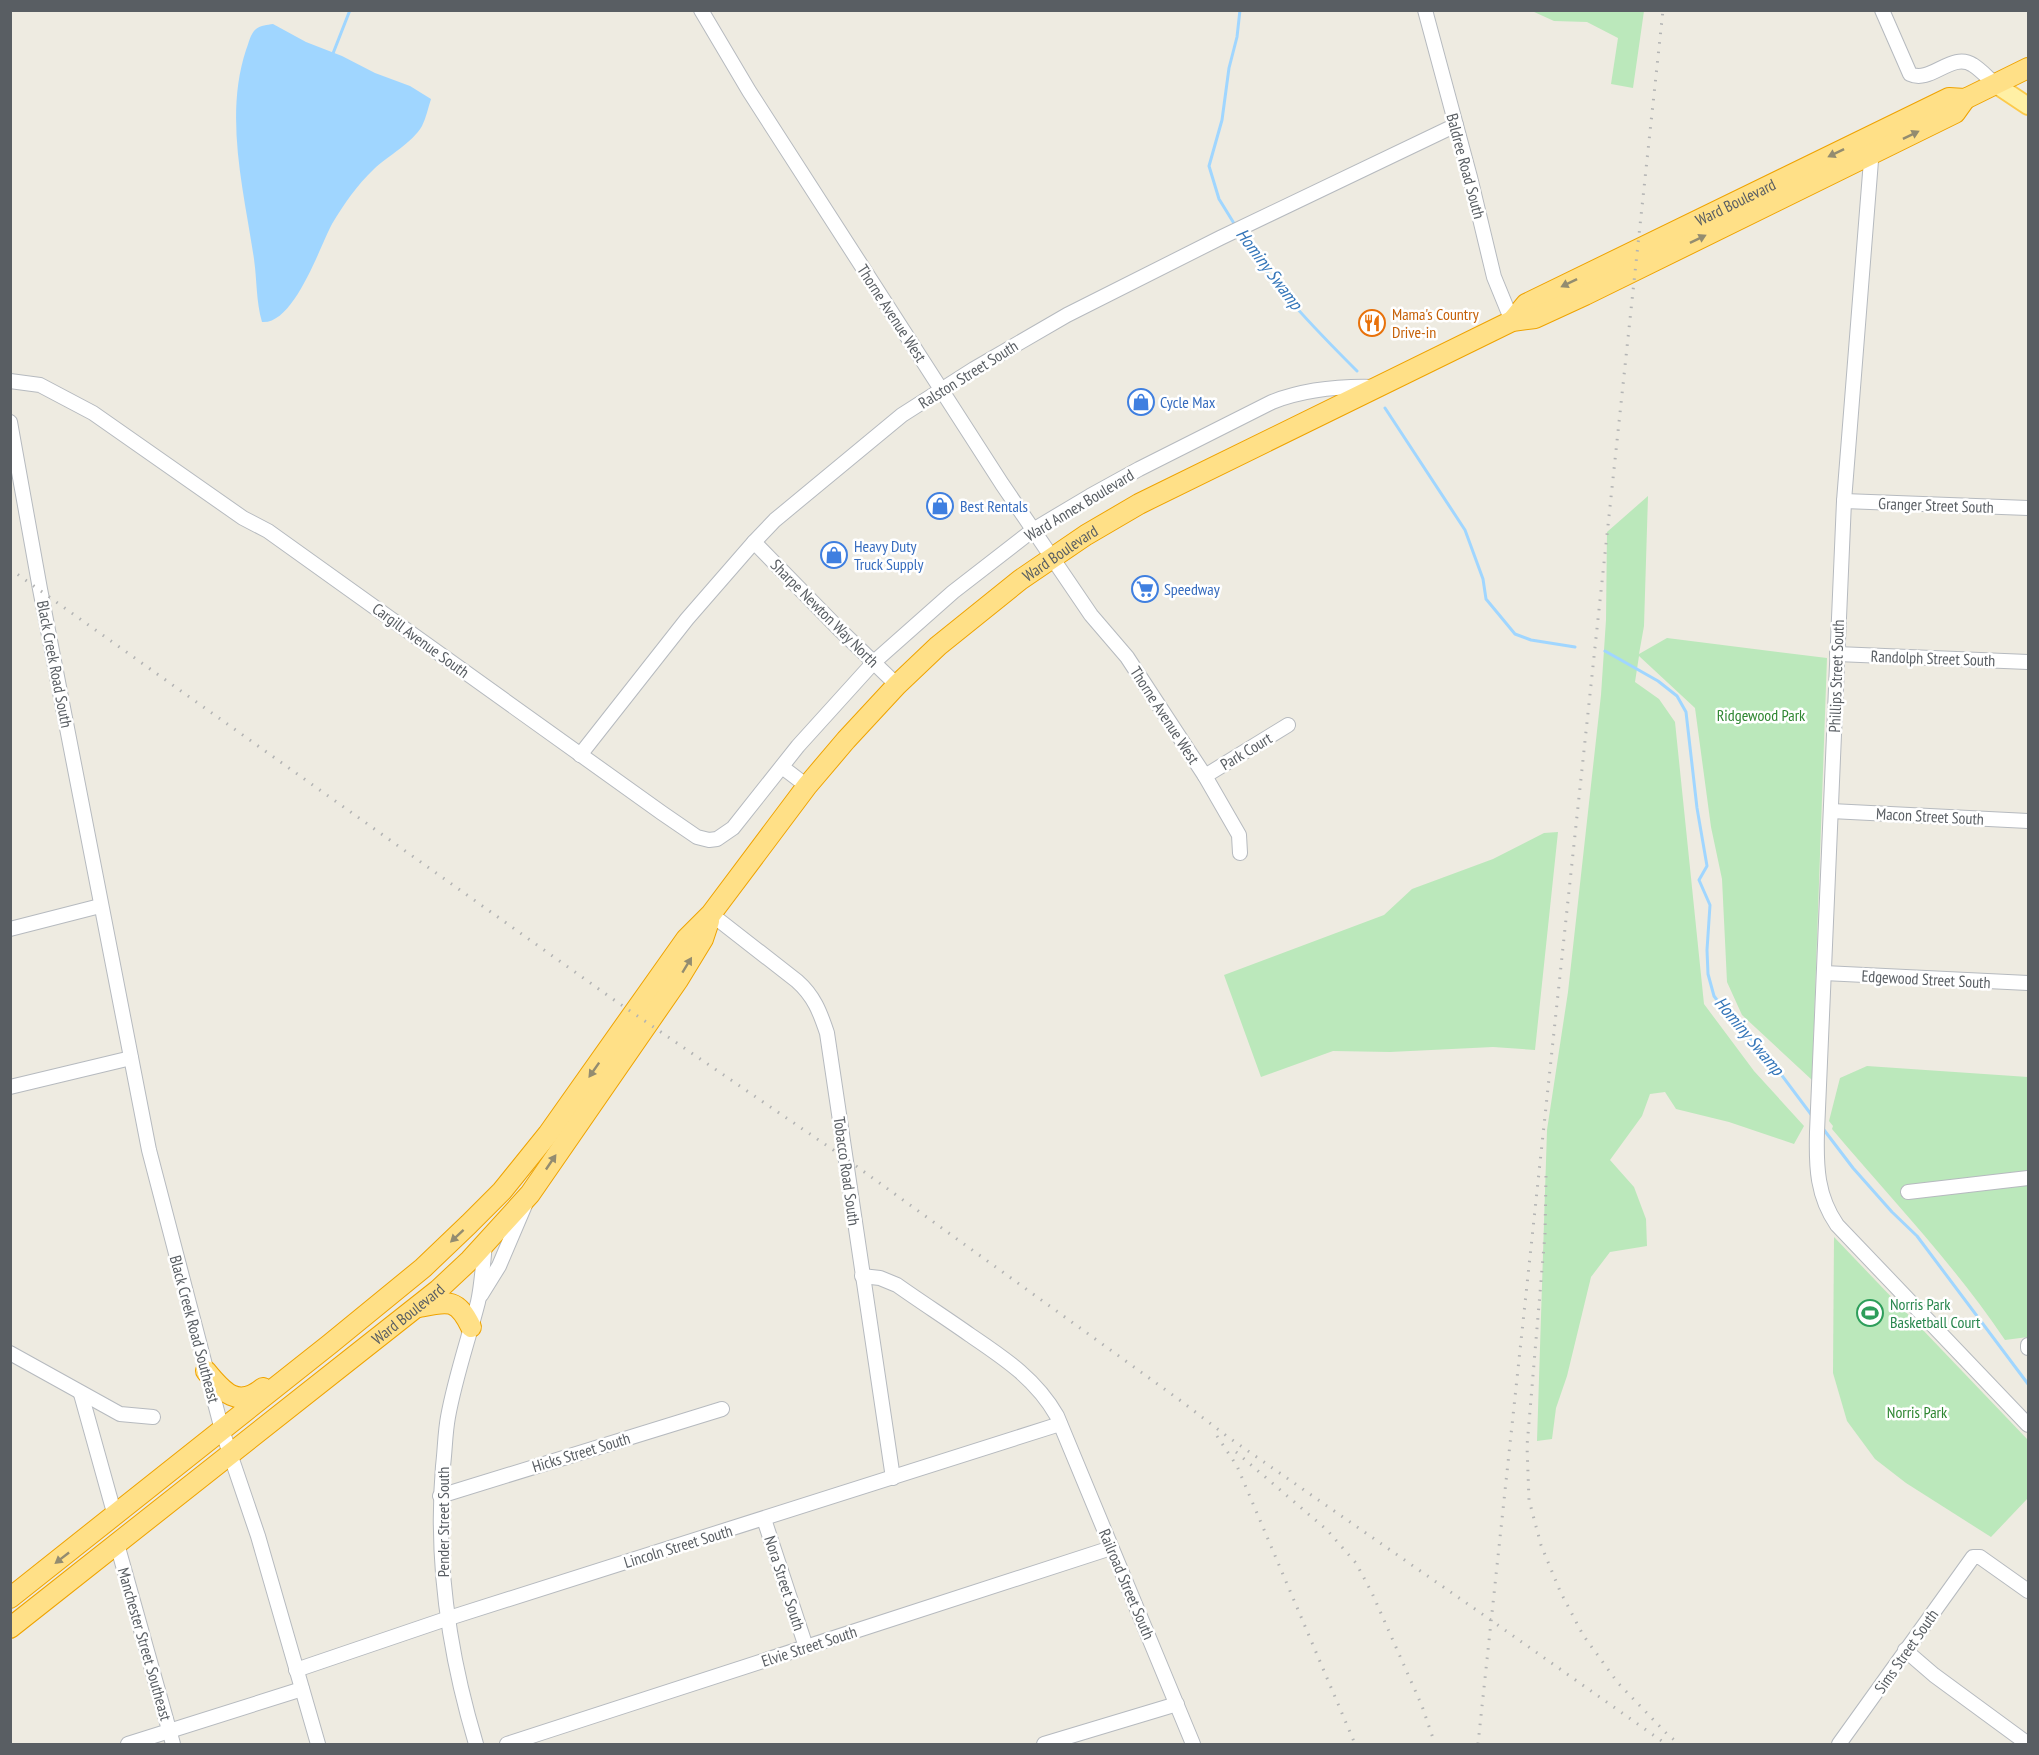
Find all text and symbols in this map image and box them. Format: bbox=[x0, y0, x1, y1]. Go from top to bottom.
street label: Baldree Road South bbox=[1442, 111, 1490, 221]
one-way arrow bbox=[1903, 130, 1920, 140]
one-way arrow bbox=[1827, 149, 1844, 158]
street label: Ward Boulevard bbox=[1692, 174, 1779, 230]
water label: Hominy Swamp bbox=[1231, 223, 1308, 315]
one-way arrow bbox=[1690, 235, 1707, 244]
street label: Thorne Avenue West bbox=[853, 260, 931, 366]
one-way arrow bbox=[1561, 279, 1578, 288]
place label: Mama's Country Drive-in bbox=[1392, 304, 1479, 342]
restaurant icon: Mama's Country Drive-in bbox=[1357, 308, 1387, 338]
street label: Ralston Street South bbox=[915, 335, 1021, 413]
shop icon: Cycle Max bbox=[1126, 387, 1156, 417]
place label: Cycle Max bbox=[1160, 392, 1216, 412]
street label: Ward Annex Boulevard bbox=[1021, 465, 1137, 545]
shop icon: Best Rentals bbox=[925, 491, 955, 521]
street label: Granger Street South bbox=[1878, 493, 1994, 517]
place label: Best Rentals bbox=[960, 496, 1028, 516]
street label: Ward Boulevard bbox=[1018, 520, 1101, 585]
place label: Heavy Duty Truck Supply bbox=[854, 536, 924, 574]
shop icon: Heavy Duty Truck Supply bbox=[819, 540, 849, 570]
street label: Sharpe Newton Way North bbox=[767, 555, 883, 671]
supermarket icon: Speedway bbox=[1130, 574, 1160, 604]
place label: Speedway bbox=[1164, 579, 1220, 599]
street label: Cargill Avenue South bbox=[369, 598, 473, 682]
street label: Black Creek Road South bbox=[33, 599, 77, 729]
street label: Phillips Street South bbox=[1824, 619, 1848, 733]
street label: Randolph Street South bbox=[1870, 646, 1996, 670]
street label: Thorne Avenue West bbox=[1126, 662, 1204, 768]
park label: Ridgewood Park bbox=[1717, 705, 1806, 725]
street label: Park Court bbox=[1217, 728, 1276, 774]
street label: Macon Street South bbox=[1876, 803, 1984, 829]
one-way arrow bbox=[682, 957, 693, 973]
street label: Edgewood Street South bbox=[1861, 966, 1991, 992]
water label: Hominy Swamp bbox=[1710, 991, 1790, 1081]
one-way arrow bbox=[588, 1061, 600, 1077]
street label: Tobacco Road South bbox=[829, 1115, 865, 1227]
one-way arrow bbox=[545, 1154, 556, 1170]
one-way arrow bbox=[450, 1228, 464, 1242]
street label: Black Creek Road Southeast bbox=[166, 1253, 224, 1406]
street label: Ward Boulevard bbox=[368, 1279, 449, 1349]
place label: Norris Park Basketball Court bbox=[1890, 1294, 1981, 1332]
sports icon: Norris Park Basketball Court bbox=[1855, 1298, 1885, 1328]
park label: Norris Park bbox=[1887, 1402, 1948, 1422]
street label: Hicks Street South bbox=[530, 1428, 632, 1476]
street label: Pender Street South bbox=[433, 1467, 453, 1577]
street label: Lincoln Street South bbox=[621, 1520, 735, 1572]
street label: Railroad Street South bbox=[1095, 1526, 1159, 1642]
street label: Nora Street South bbox=[760, 1533, 810, 1633]
one-way arrow bbox=[54, 1551, 69, 1563]
street label: Manchester Street Southeast bbox=[114, 1565, 177, 1724]
street label: Sims Street South bbox=[1870, 1605, 1942, 1697]
street label: Elvie Street South bbox=[759, 1621, 859, 1671]

